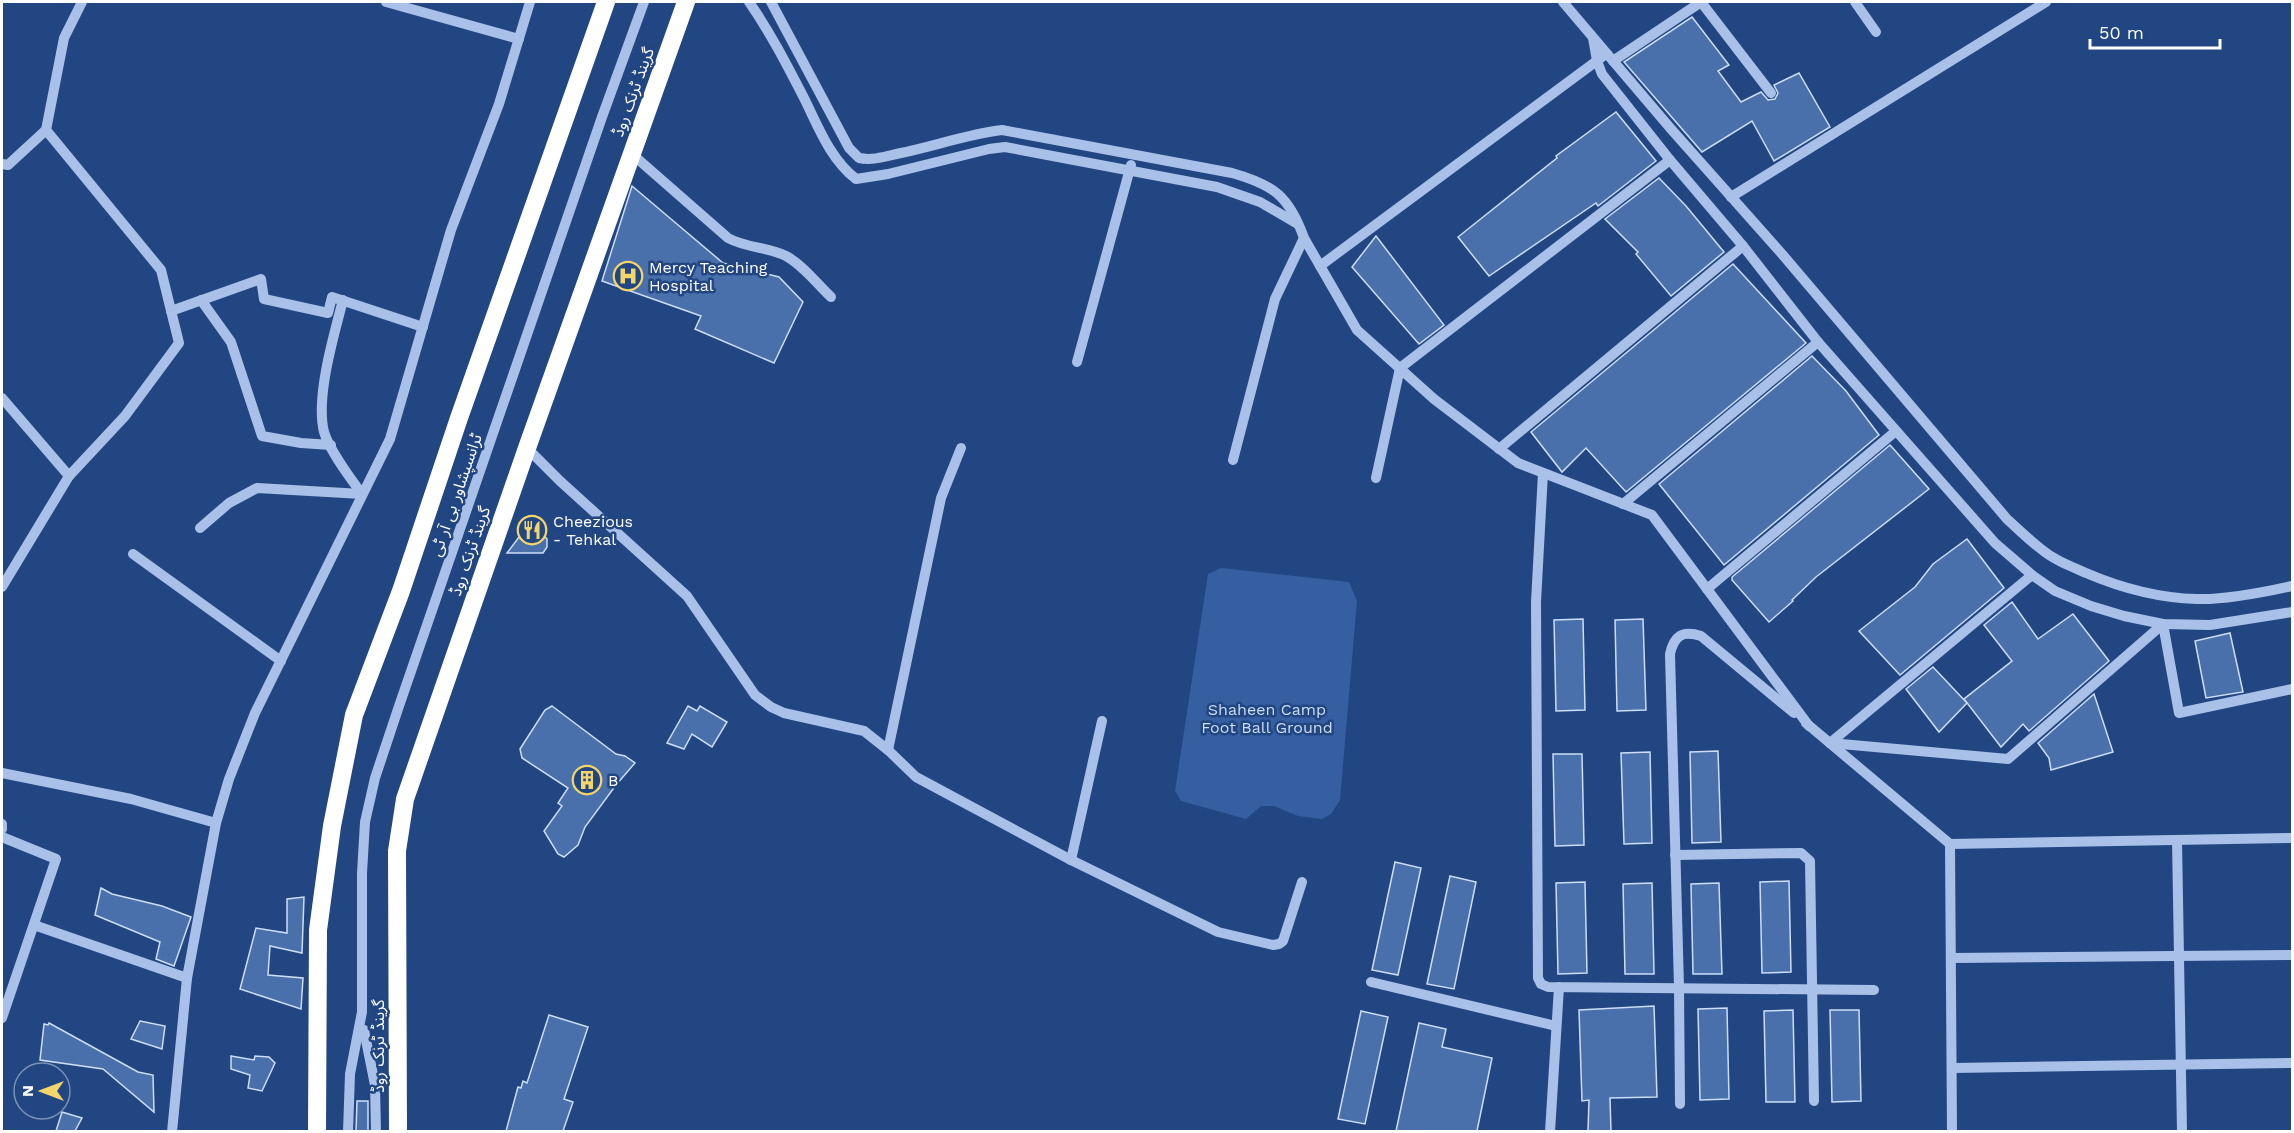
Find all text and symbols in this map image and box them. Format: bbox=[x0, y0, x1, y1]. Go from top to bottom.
scale bar bbox=[2090, 12, 2220, 50]
text: 50 m bbox=[2099, 22, 2144, 43]
street label: گرینڈ ٹرنک روڈ bbox=[608, 45, 658, 139]
place label: Mercy Teaching Hospital bbox=[649, 258, 768, 295]
hospital icon: Mercy Teaching Hospital bbox=[612, 260, 644, 292]
street label: ٹرانسپشاور بی آر ٹی bbox=[426, 431, 487, 559]
street label: گرینڈ ٹرنک روڈ bbox=[446, 503, 494, 598]
place label: Cheezious - Tehkal bbox=[553, 512, 633, 549]
restaurant icon: Cheezious - Tehkal bbox=[516, 514, 548, 546]
park label: Shaheen Camp Foot Ball Ground bbox=[1201, 700, 1333, 737]
building icon: B bbox=[571, 764, 603, 796]
place label: B bbox=[608, 771, 618, 790]
street label: گرینڈ ٹرنک روڈ bbox=[369, 999, 388, 1093]
north arrow bbox=[12, 1061, 72, 1121]
text: N bbox=[18, 1085, 37, 1097]

